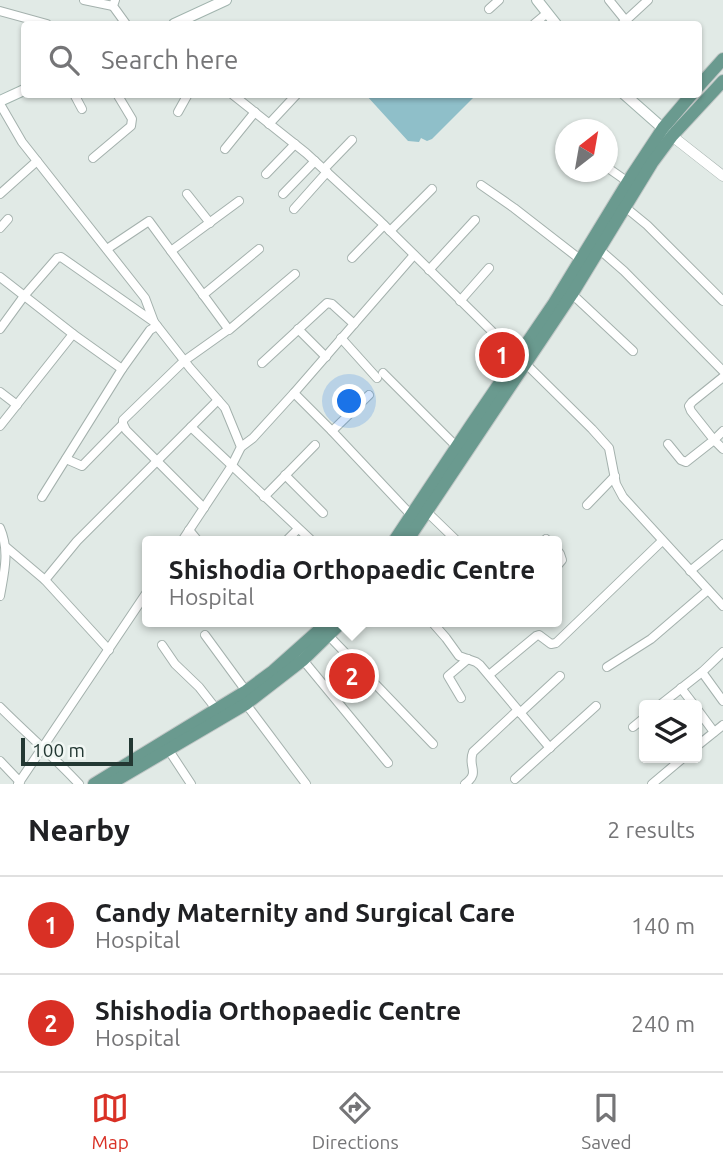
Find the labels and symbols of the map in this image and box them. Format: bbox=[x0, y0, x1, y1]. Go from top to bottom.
north arrow bbox=[555, 119, 618, 182]
pin: 1 bbox=[479, 329, 525, 381]
your location bbox=[332, 384, 366, 418]
pin: 2 bbox=[329, 650, 375, 702]
scale bar bbox=[21, 735, 133, 767]

